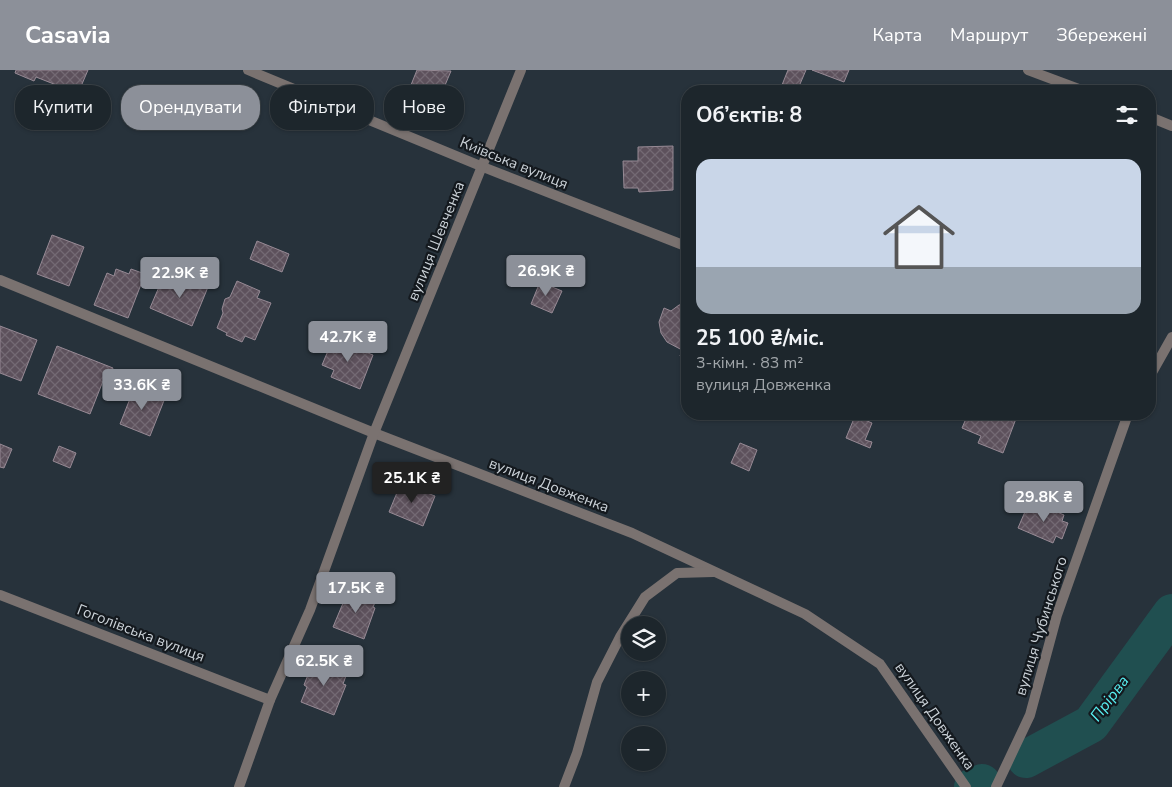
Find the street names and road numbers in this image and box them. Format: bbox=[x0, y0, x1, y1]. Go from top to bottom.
street label: Київська вулиця bbox=[457, 132, 571, 194]
street label: вулиця Шевченка bbox=[403, 178, 469, 304]
street label: вулиця Довженка bbox=[486, 453, 612, 517]
street label: вулиця Чубинського bbox=[1010, 554, 1072, 698]
street label: Гоголівська вулиця bbox=[74, 599, 208, 667]
street label: вулиця Довженка bbox=[890, 658, 980, 774]

